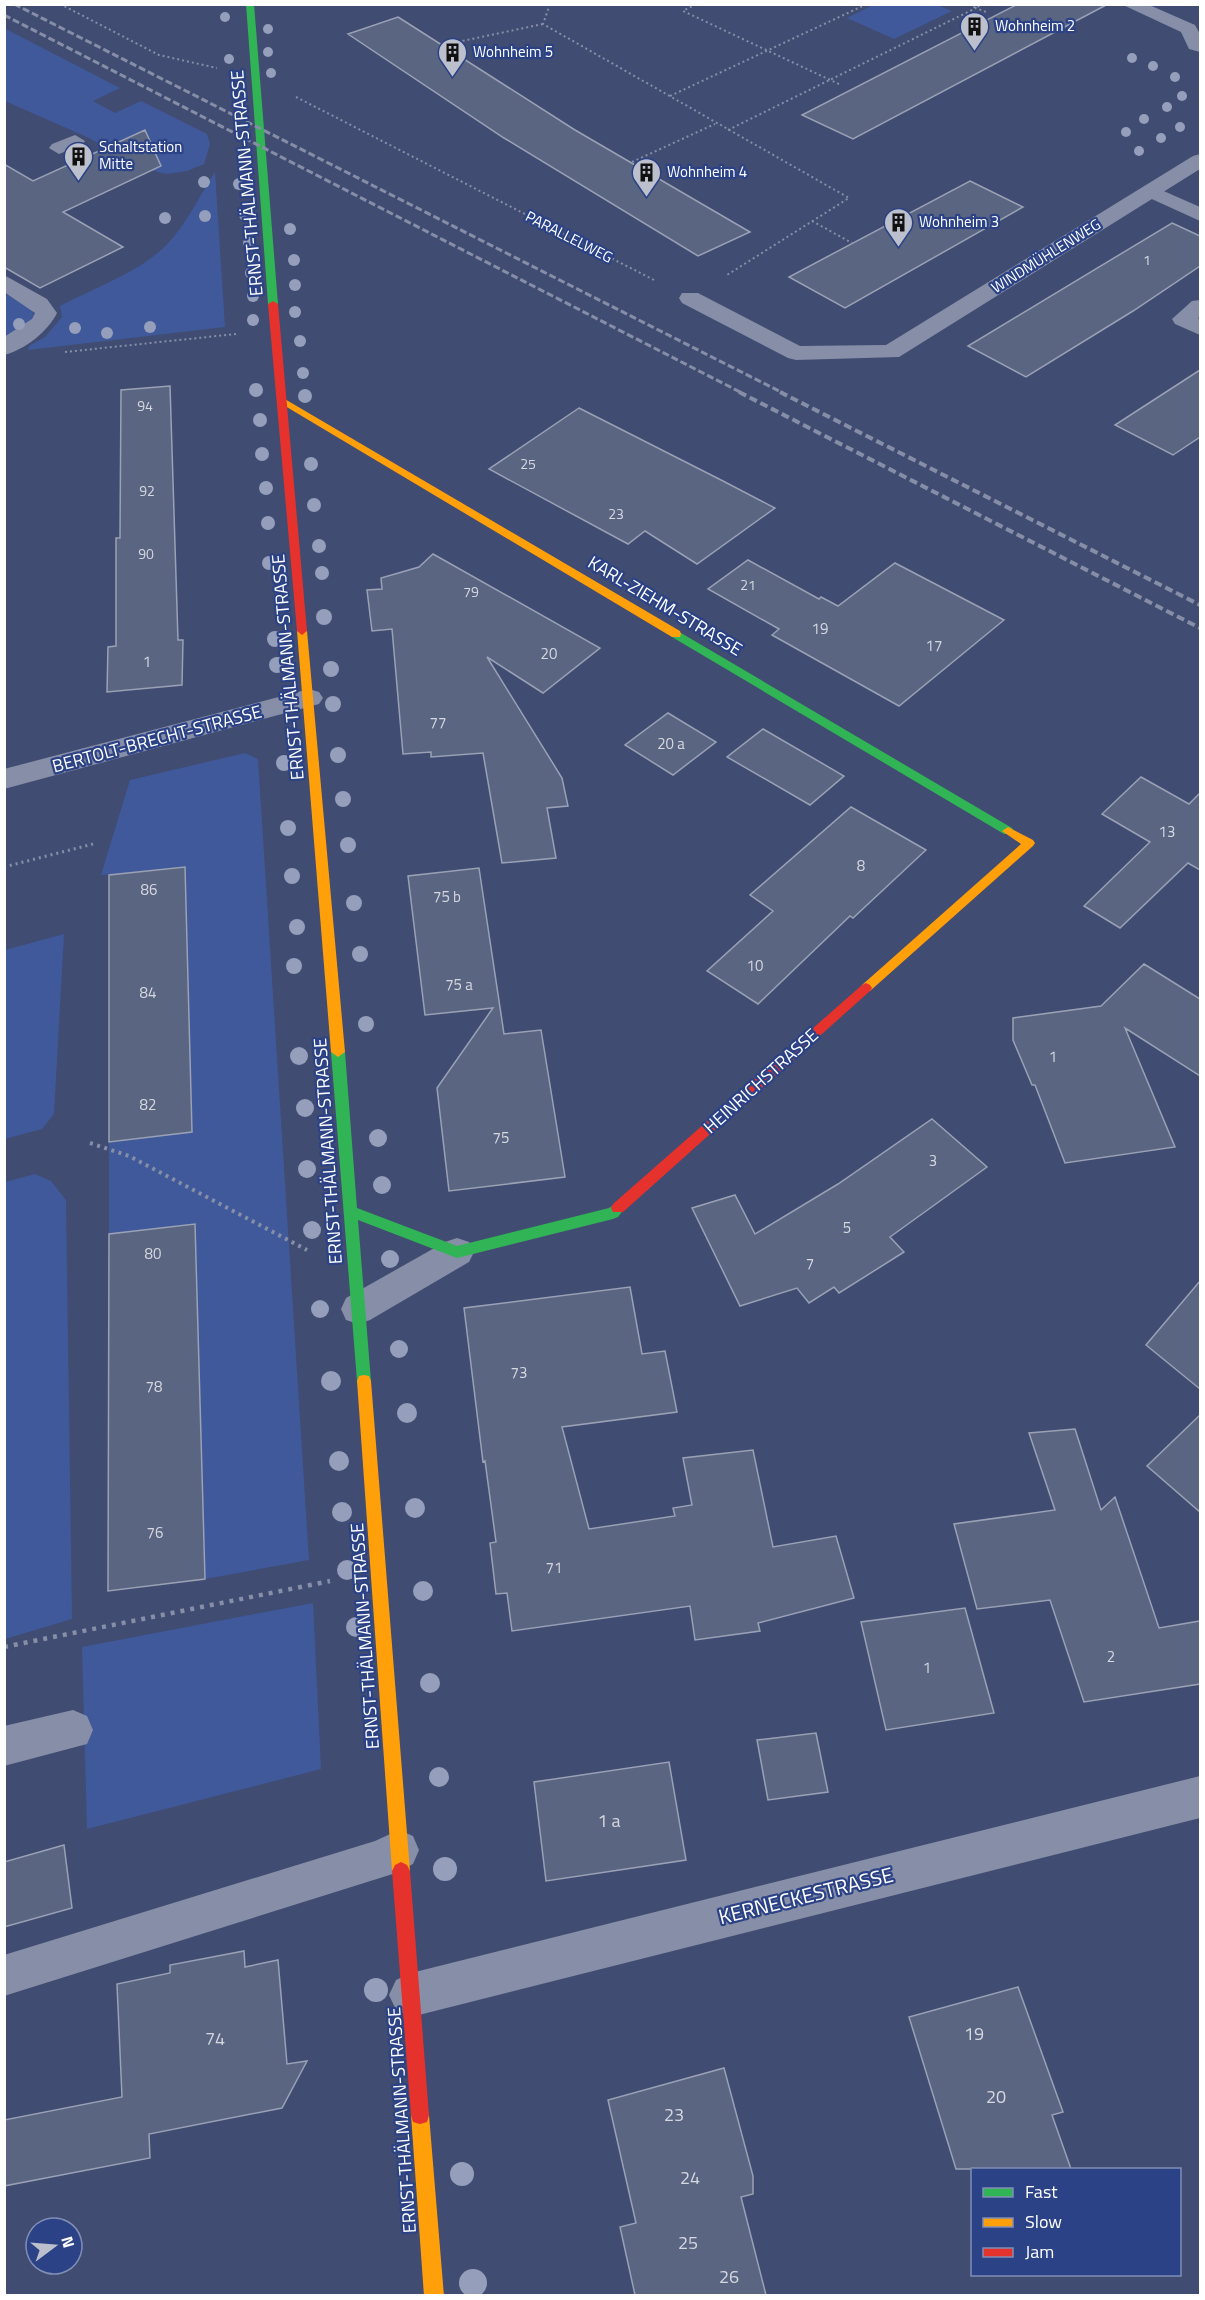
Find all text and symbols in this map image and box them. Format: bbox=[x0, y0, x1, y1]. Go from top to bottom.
building icon: Wohnheim 2 bbox=[958, 10, 990, 52]
place label: Wohnheim 2 bbox=[995, 14, 1075, 37]
building icon: Wohnheim 5 bbox=[436, 36, 468, 78]
place label: Wohnheim 5 bbox=[473, 40, 553, 63]
street label: ERNST-THÄLMANN-STRASSE bbox=[223, 69, 270, 297]
place label: Schaltstation Mitte bbox=[99, 135, 182, 175]
building icon: Schaltstation Mitte bbox=[62, 140, 94, 182]
building icon: Wohnheim 4 bbox=[630, 156, 662, 198]
place label: Wohnheim 4 bbox=[667, 160, 747, 183]
street label: PARALLELWEG bbox=[522, 205, 617, 268]
building icon: Wohnheim 3 bbox=[882, 206, 914, 248]
place label: Wohnheim 3 bbox=[919, 210, 999, 233]
street label: WINDMÜHLENWEG bbox=[986, 213, 1105, 299]
house number: 1 bbox=[1143, 249, 1151, 270]
house number: 94 bbox=[137, 395, 153, 416]
house number: 25 bbox=[520, 453, 536, 474]
house number: 92 bbox=[139, 480, 155, 501]
house number: 23 bbox=[608, 503, 624, 524]
house number: 90 bbox=[138, 543, 154, 564]
street label: KARL-ZIEHM-STRASSE bbox=[583, 549, 748, 662]
street label: ERNST-THÄLMANN-STRASSE bbox=[264, 553, 311, 781]
house number: 21 bbox=[740, 574, 756, 595]
house number: 79 bbox=[463, 581, 479, 602]
house number: 19 bbox=[812, 617, 828, 640]
house number: 17 bbox=[926, 634, 942, 657]
house number: 20 bbox=[541, 642, 557, 665]
house number: 1 bbox=[143, 650, 151, 673]
street label: BERTOLT-BRECHT-STRASSE bbox=[49, 698, 265, 780]
house number: 77 bbox=[430, 711, 446, 734]
house number: 20 a bbox=[657, 732, 685, 755]
house number: 13 bbox=[1159, 820, 1175, 843]
house number: 8 bbox=[857, 854, 865, 877]
house number: 86 bbox=[141, 878, 157, 901]
house number: 75 b bbox=[433, 885, 461, 908]
house number: 10 bbox=[747, 954, 763, 977]
house number: 75 a bbox=[445, 973, 473, 996]
house number: 84 bbox=[140, 981, 156, 1004]
street label: HEINRICHSTRASSE bbox=[697, 1022, 824, 1140]
street label: ERNST-THÄLMANN-STRASSE bbox=[306, 1037, 349, 1265]
house number: 1 bbox=[1049, 1045, 1057, 1068]
house number: 82 bbox=[140, 1093, 156, 1116]
house number: 75 bbox=[493, 1126, 509, 1149]
house number: 3 bbox=[929, 1149, 937, 1172]
house number: 5 bbox=[843, 1216, 851, 1239]
house number: 80 bbox=[145, 1242, 161, 1265]
house number: 7 bbox=[806, 1252, 814, 1275]
house number: 73 bbox=[511, 1361, 527, 1384]
house number: 78 bbox=[146, 1375, 162, 1398]
house number: 76 bbox=[147, 1521, 163, 1544]
street label: ERNST-THÄLMANN-STRASSE bbox=[343, 1522, 386, 1750]
house number: 71 bbox=[546, 1556, 562, 1579]
house number: 2 bbox=[1107, 1645, 1115, 1668]
house number: 1 bbox=[923, 1656, 931, 1679]
house number: 1 a bbox=[597, 1807, 621, 1834]
street label: KERNECKESTRASSE bbox=[715, 1858, 896, 1932]
street label: ERNST-THÄLMANN-STRASSE bbox=[380, 2006, 423, 2234]
house number: 19 bbox=[964, 2020, 984, 2047]
house number: 74 bbox=[205, 2025, 225, 2052]
house number: 20 bbox=[986, 2083, 1006, 2110]
house number: 23 bbox=[664, 2101, 684, 2128]
house number: 24 bbox=[680, 2164, 700, 2191]
legend bbox=[971, 2168, 1181, 2276]
text: Fast bbox=[1025, 2178, 1058, 2205]
text: Slow bbox=[1025, 2208, 1062, 2235]
north arrow bbox=[24, 2216, 84, 2276]
house number: 25 bbox=[678, 2229, 698, 2256]
text: N bbox=[55, 2233, 81, 2251]
text: Jam bbox=[1025, 2238, 1054, 2265]
house number: 26 bbox=[719, 2263, 739, 2290]

